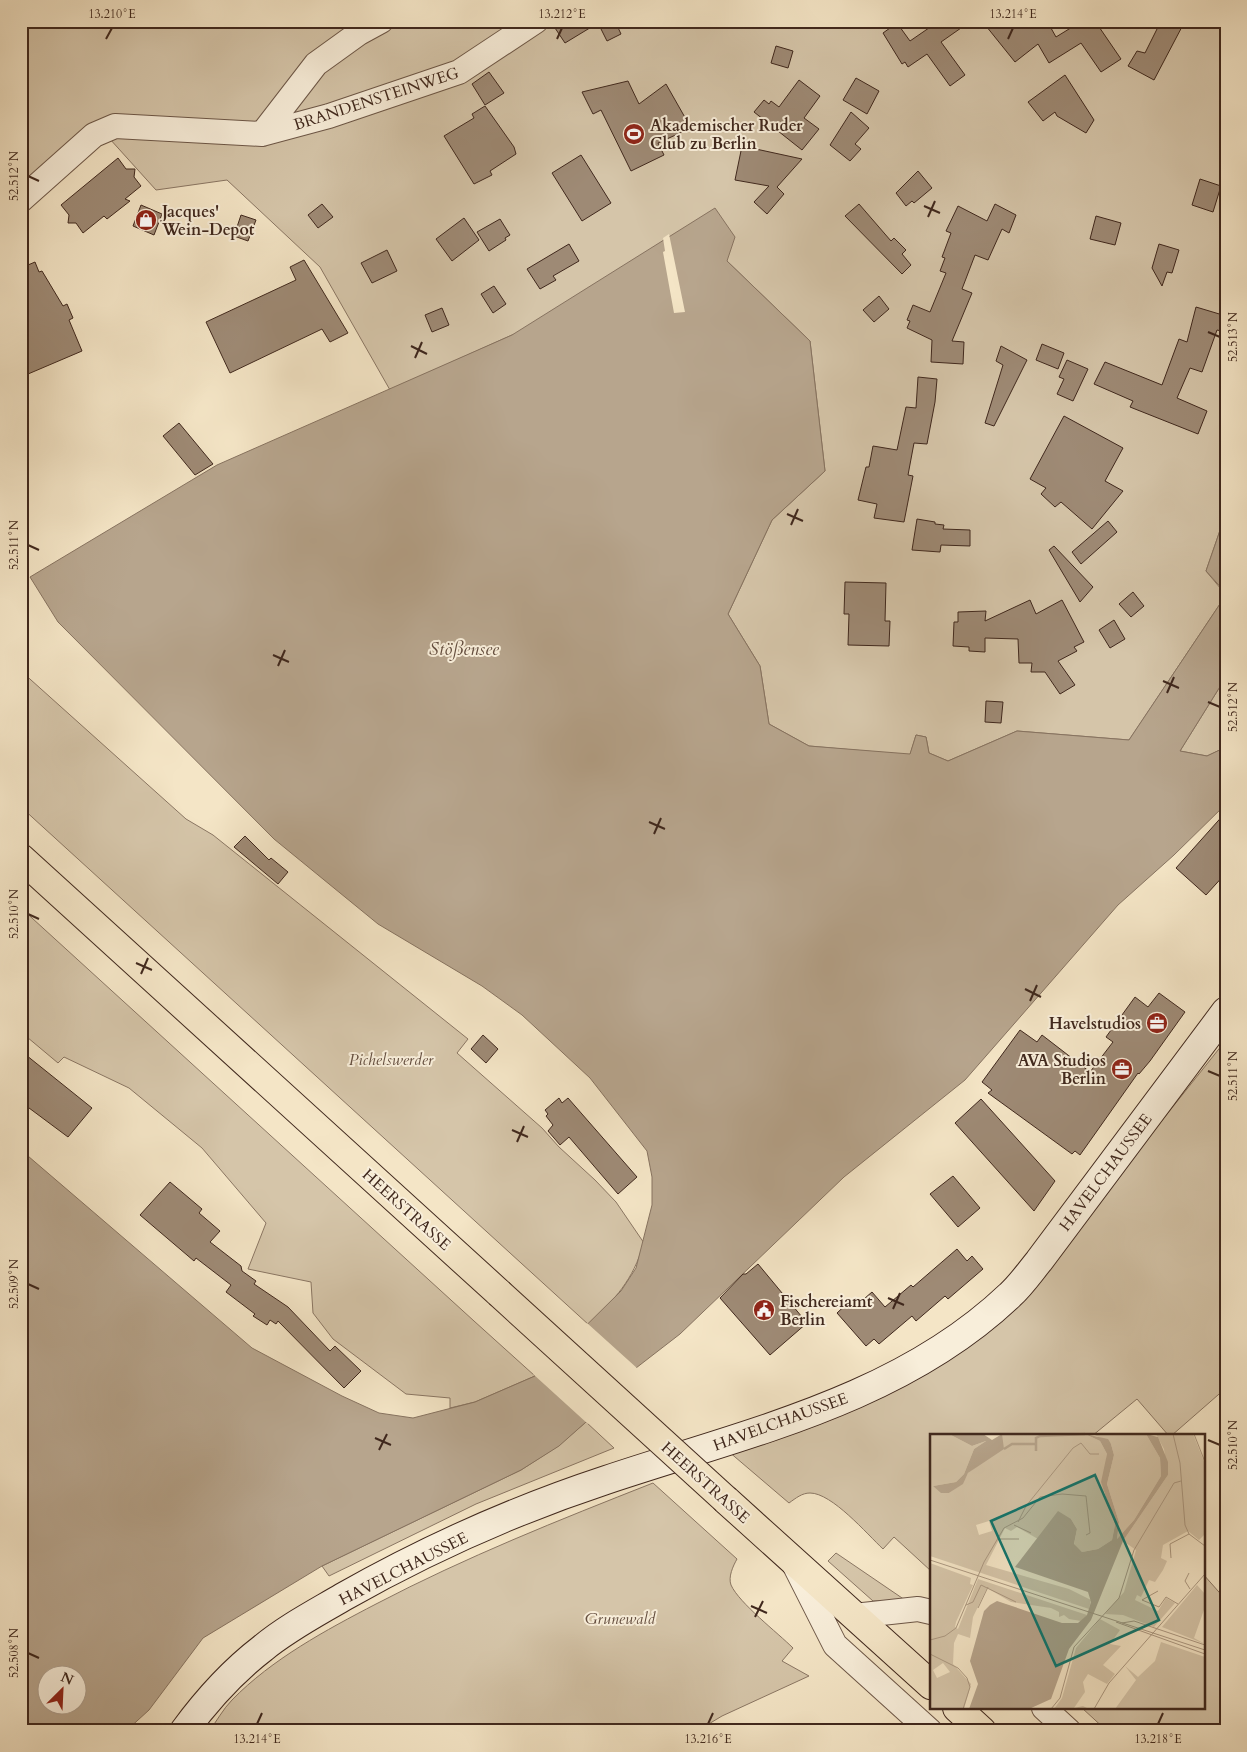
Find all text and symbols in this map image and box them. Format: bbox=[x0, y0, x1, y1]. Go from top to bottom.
text: 13.210°E bbox=[88, 6, 136, 22]
text: 13.212°E bbox=[538, 6, 586, 22]
text: 13.214°E bbox=[989, 6, 1037, 22]
street label: BRANDENSTEINWEG bbox=[291, 62, 462, 136]
place label: Akademischer Ruder Club zu Berlin bbox=[650, 115, 803, 155]
sports icon: Akademischer Ruder Club zu Berlin bbox=[622, 122, 646, 146]
text: 52.512°N bbox=[6, 150, 22, 201]
place label: Jacques' Wein-Depot bbox=[160, 201, 255, 241]
shop icon: Jacques' Wein-Depot bbox=[134, 208, 158, 232]
text: 52.513°N bbox=[1225, 311, 1241, 362]
text: 52.511°N bbox=[6, 519, 22, 570]
water label: Stößensee bbox=[429, 637, 500, 662]
text: 52.512°N bbox=[1225, 681, 1241, 732]
text: 52.510°N bbox=[6, 888, 22, 939]
office icon: Havelstudios bbox=[1145, 1011, 1169, 1035]
place label: Havelstudios bbox=[1049, 1013, 1141, 1035]
park label: Pichelswerder bbox=[349, 1049, 434, 1071]
place label: AVA Studios Berlin bbox=[1018, 1050, 1107, 1090]
text: 52.511°N bbox=[1225, 1050, 1241, 1101]
office icon: AVA Studios Berlin bbox=[1110, 1057, 1134, 1081]
street label: HAVELCHAUSSEE bbox=[1054, 1109, 1157, 1236]
street label: HEERSTRASSE bbox=[357, 1164, 456, 1256]
text: 52.509°N bbox=[6, 1258, 22, 1309]
place label: Fischereiamt Berlin bbox=[780, 1291, 873, 1331]
public building icon: Fischereiamt Berlin bbox=[752, 1298, 776, 1322]
street label: HAVELCHAUSSEE bbox=[710, 1387, 851, 1457]
text: 52.510°N bbox=[1225, 1419, 1241, 1470]
inset map bbox=[930, 1434, 1204, 1710]
street label: HEERSTRASSE bbox=[656, 1437, 755, 1529]
street label: HAVELCHAUSSEE bbox=[335, 1527, 472, 1611]
park label: Grunewald bbox=[585, 1608, 657, 1630]
text: 52.508°N bbox=[6, 1627, 22, 1678]
north arrow bbox=[38, 1664, 88, 1714]
text: N bbox=[58, 1667, 77, 1690]
text: 13.214°E bbox=[233, 1731, 281, 1747]
text: 13.216°E bbox=[684, 1731, 732, 1747]
text: 13.218°E bbox=[1134, 1731, 1182, 1747]

